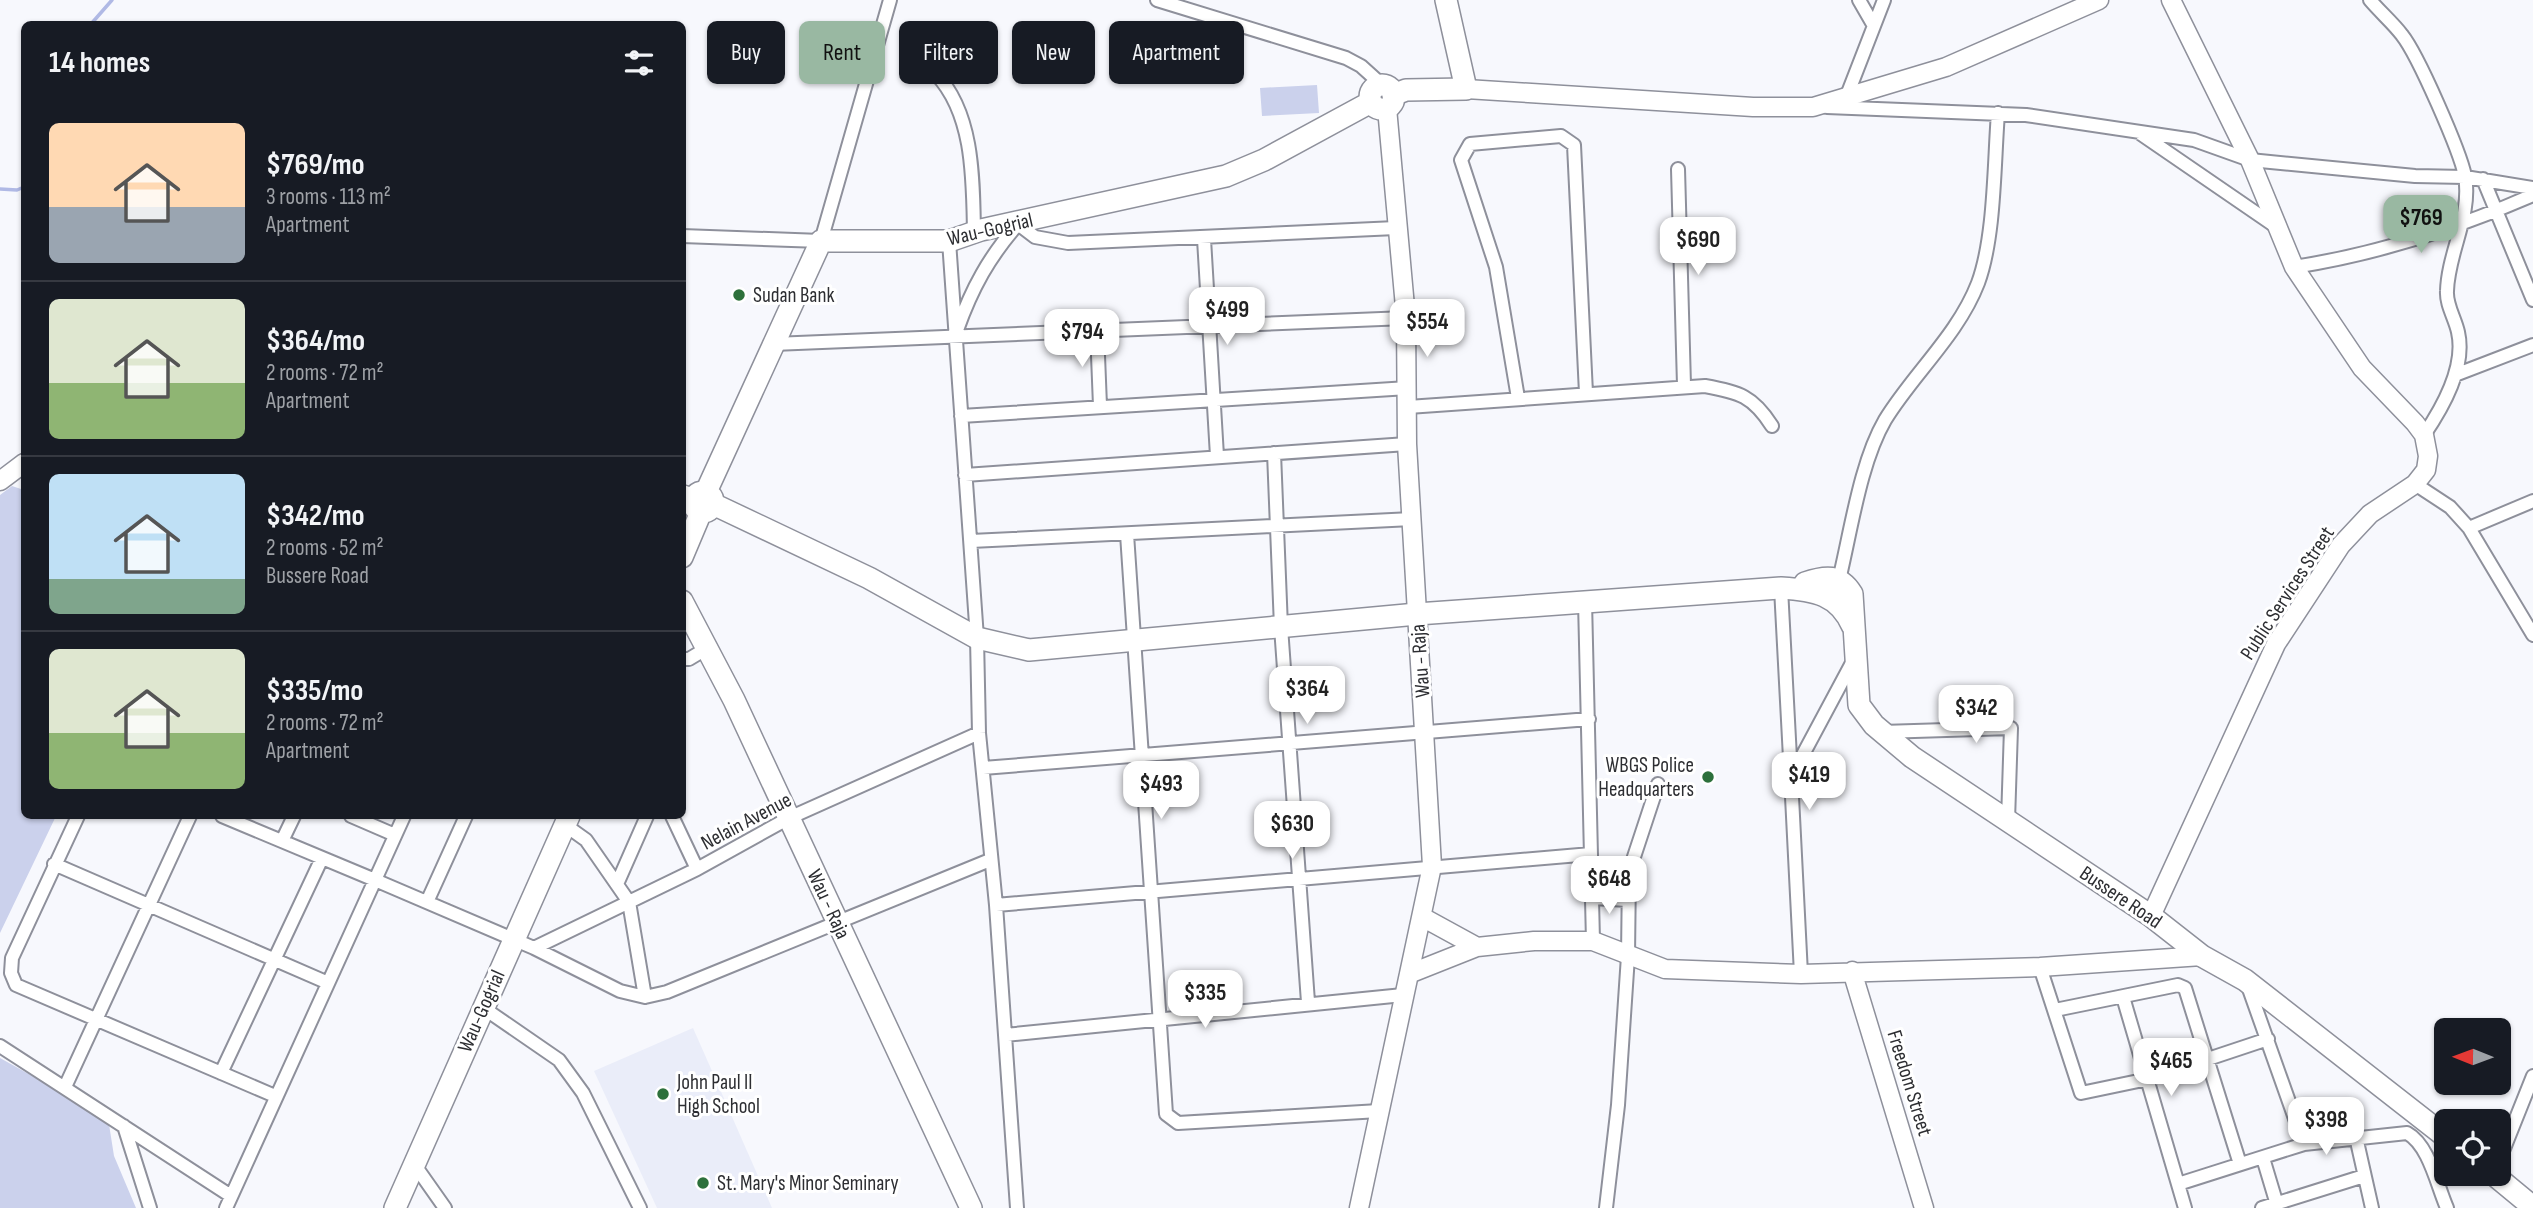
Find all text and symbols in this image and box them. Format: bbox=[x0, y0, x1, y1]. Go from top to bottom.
chip: Buy bbox=[707, 21, 785, 84]
chip: Rent bbox=[799, 21, 885, 84]
chip: Filters bbox=[899, 21, 998, 84]
chip: New bbox=[1012, 21, 1095, 84]
chip: Apartment bbox=[1109, 21, 1244, 84]
icon: filters bbox=[620, 44, 658, 82]
text: 14 homes bbox=[49, 45, 150, 81]
text: $769/mo bbox=[266, 147, 365, 183]
icon: home bbox=[105, 151, 189, 235]
text: 3 rooms · 113 m² bbox=[266, 183, 391, 211]
pin: $769 bbox=[2380, 196, 2462, 255]
text: $769 bbox=[2399, 204, 2443, 232]
street label: Wau-Gogrial bbox=[945, 208, 1035, 251]
text: Apartment bbox=[266, 211, 350, 239]
pin: $690 bbox=[1657, 218, 1739, 277]
text: $690 bbox=[1676, 226, 1720, 254]
place label: Sudan Bank bbox=[753, 283, 834, 308]
marker: Sudan Bank bbox=[731, 287, 747, 303]
pin: $499 bbox=[1186, 288, 1268, 347]
text: $499 bbox=[1205, 296, 1249, 324]
pin: $554 bbox=[1386, 300, 1468, 359]
text: $554 bbox=[1406, 308, 1448, 336]
pin: $794 bbox=[1041, 310, 1123, 369]
text: $794 bbox=[1060, 318, 1104, 346]
text: $364/mo bbox=[266, 323, 365, 359]
icon: home bbox=[105, 327, 189, 411]
text: 2 rooms · 72 m² bbox=[266, 359, 384, 387]
text: Apartment bbox=[266, 387, 350, 415]
text: $342/mo bbox=[266, 498, 365, 534]
icon: home bbox=[105, 502, 189, 586]
street label: Public Services Street bbox=[2235, 522, 2340, 665]
text: 2 rooms · 52 m² bbox=[266, 534, 384, 562]
text: Bussere Road bbox=[266, 562, 369, 590]
street label: Wau - Raja bbox=[1405, 623, 1436, 699]
pin: $364 bbox=[1266, 666, 1348, 726]
text: $335/mo bbox=[266, 673, 363, 709]
text: $364 bbox=[1285, 675, 1329, 703]
icon: home bbox=[105, 677, 189, 761]
pin: $342 bbox=[1935, 686, 2017, 745]
text: $342 bbox=[1955, 694, 1997, 722]
text: 2 rooms · 72 m² bbox=[266, 709, 384, 737]
text: Apartment bbox=[266, 737, 350, 765]
pin: $419 bbox=[1768, 752, 1850, 812]
place label: WBGS Police Headquarters bbox=[1598, 753, 1694, 802]
text: $419 bbox=[1788, 761, 1830, 789]
pin: $493 bbox=[1120, 762, 1202, 821]
marker: WBGS Police Headquarters bbox=[1700, 769, 1716, 785]
text: $493 bbox=[1139, 770, 1183, 798]
street label: Nelain Avenue bbox=[697, 787, 796, 856]
pin: $630 bbox=[1251, 802, 1333, 861]
text: $630 bbox=[1270, 810, 1314, 838]
pin: $648 bbox=[1568, 856, 1650, 916]
street label: Bussere Road bbox=[2075, 861, 2167, 934]
text: $648 bbox=[1587, 865, 1631, 893]
street label: Wau - Raja bbox=[802, 866, 855, 943]
street label: Wau-Gogrial bbox=[452, 966, 511, 1056]
pin: $335 bbox=[1164, 970, 1246, 1030]
text: $335 bbox=[1184, 979, 1226, 1007]
north arrow bbox=[2434, 1018, 2511, 1096]
map controls bbox=[2434, 1018, 2511, 1186]
street label: Freedom Street bbox=[1882, 1027, 1937, 1139]
pin: $465 bbox=[2130, 1038, 2212, 1098]
text: $465 bbox=[2149, 1047, 2193, 1075]
place label: John Paul II High School bbox=[676, 1070, 760, 1119]
marker: John Paul II High School bbox=[655, 1086, 671, 1102]
pin: $398 bbox=[2285, 1098, 2367, 1157]
text: $398 bbox=[2304, 1106, 2348, 1134]
button: locate bbox=[2434, 1109, 2511, 1186]
place label: St. Mary's Minor Seminary bbox=[717, 1171, 899, 1196]
marker: St. Mary's Minor Seminary bbox=[695, 1175, 711, 1191]

